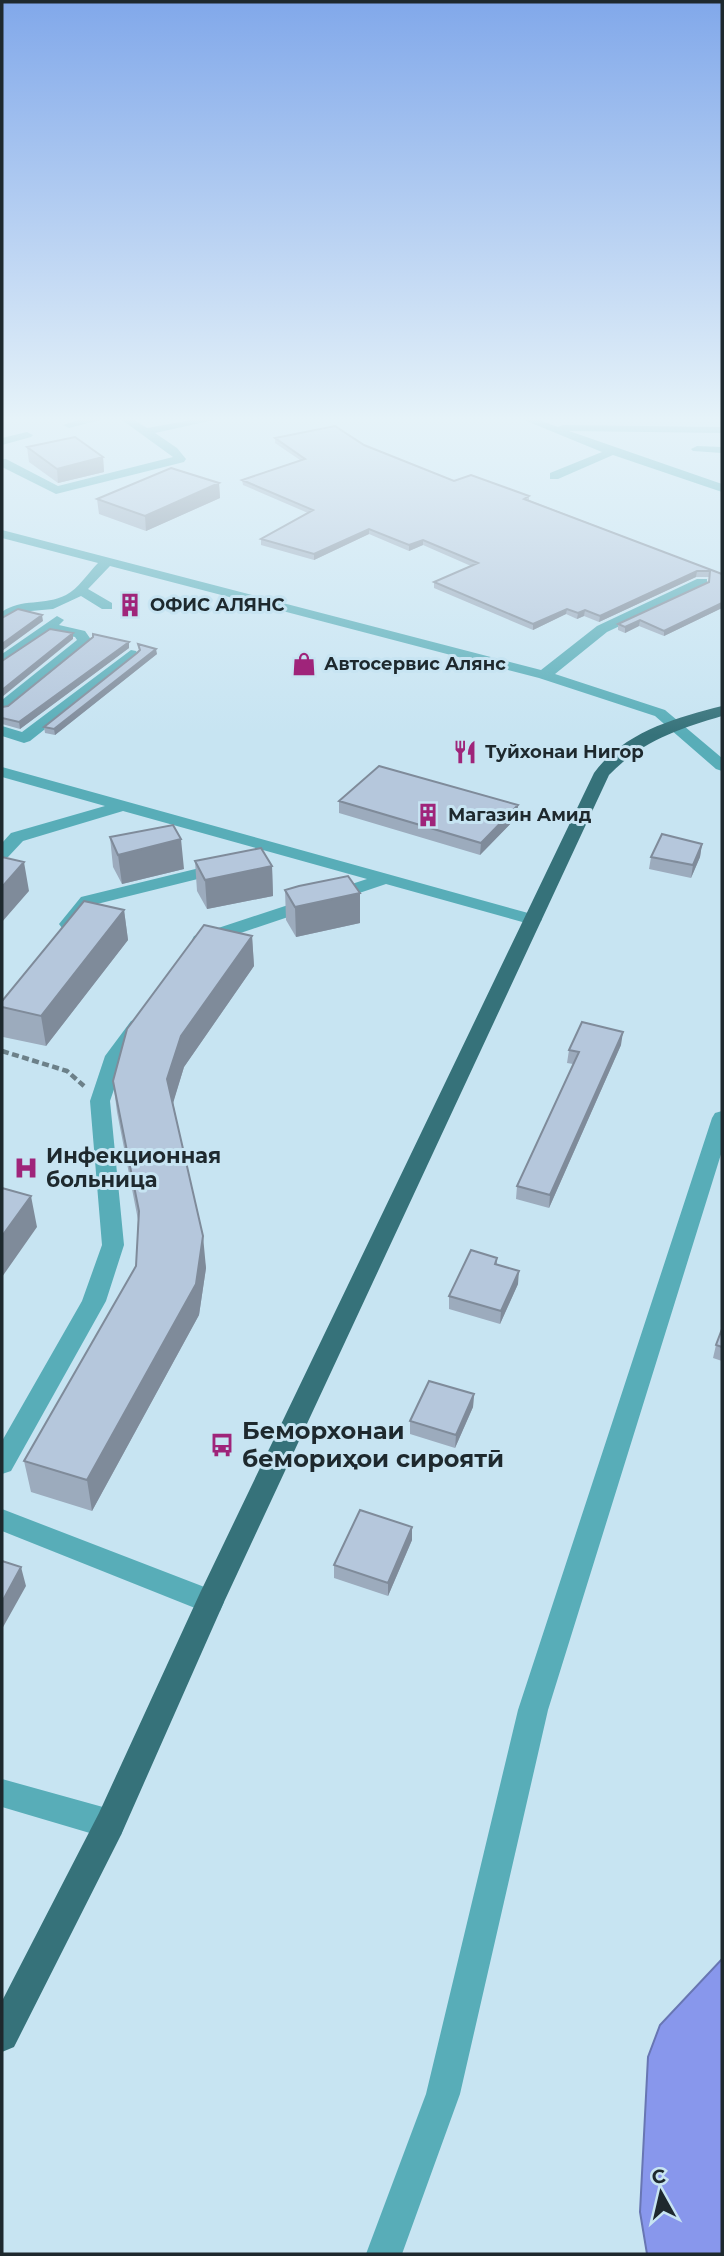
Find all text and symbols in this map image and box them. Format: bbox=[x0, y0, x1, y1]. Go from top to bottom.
building icon: ОФИС АЛЯНС bbox=[116, 591, 144, 619]
place label: ОФИС АЛЯНС bbox=[150, 594, 285, 616]
shop icon: Автосервис Алянс bbox=[290, 650, 318, 678]
place label: Автосервис Алянс bbox=[324, 653, 506, 675]
restaurant icon: Туйхонаи Нигор bbox=[451, 738, 479, 766]
place label: Туйхонаи Нигор bbox=[485, 741, 644, 763]
building icon: Магазин Амид bbox=[414, 801, 442, 829]
place label: Магазин Амид bbox=[448, 804, 592, 826]
place label: Инфекционная больница bbox=[46, 1143, 221, 1192]
hospital icon: Инфекционная больница bbox=[12, 1154, 40, 1182]
place label: Беморхонаи бемориҳои сироятӣ bbox=[242, 1416, 504, 1473]
bus stop icon: Беморхонаи бемориҳои сироятӣ bbox=[208, 1431, 236, 1459]
north arrow bbox=[626, 2158, 696, 2228]
text: С bbox=[650, 2164, 667, 2189]

